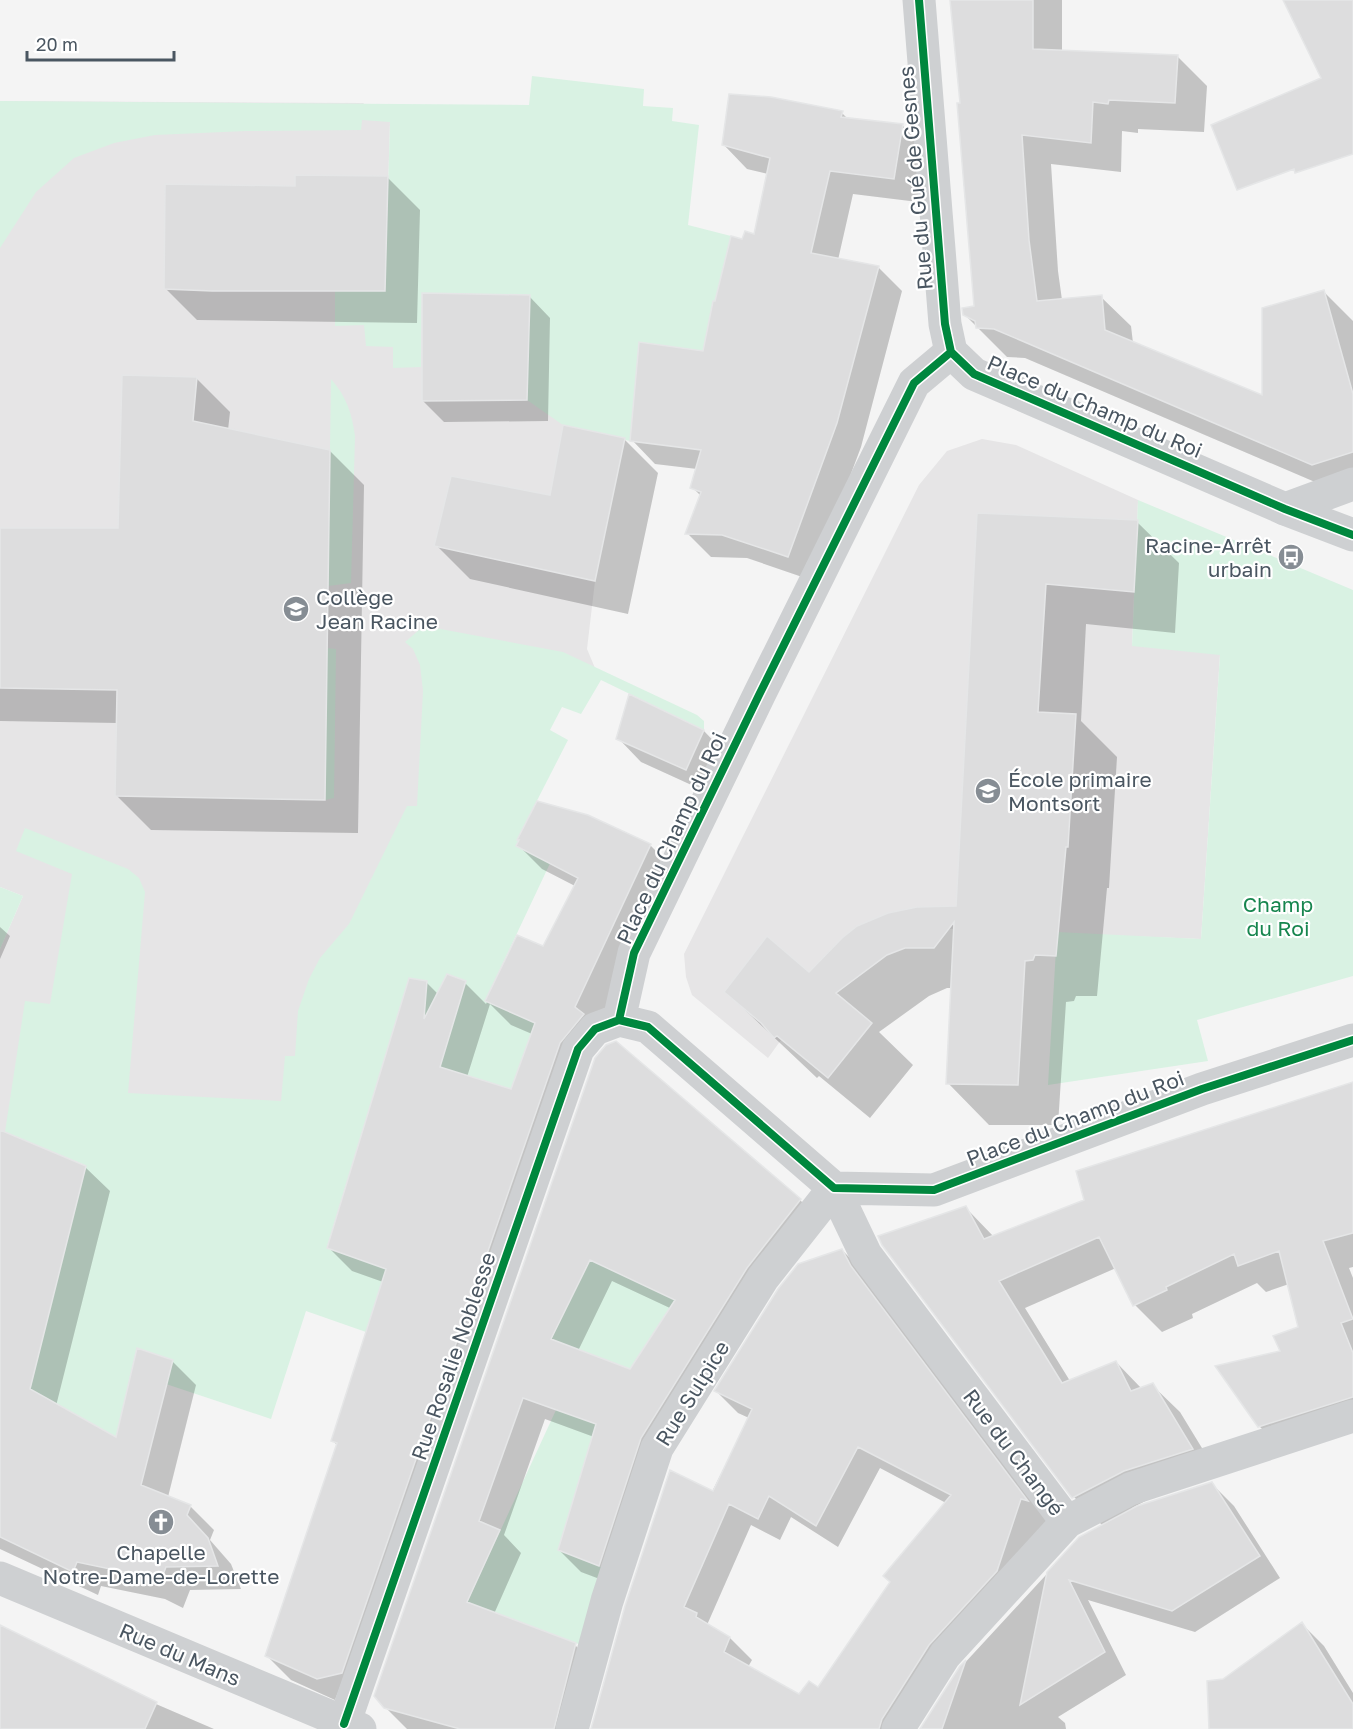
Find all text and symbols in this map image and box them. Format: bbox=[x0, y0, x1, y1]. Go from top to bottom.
scale bar bbox=[27, 24, 174, 62]
text: 20 m bbox=[36, 33, 78, 55]
street label: Rue du Gué de Gesnes bbox=[892, 65, 938, 291]
street label: Place du Champ du Roi bbox=[984, 349, 1206, 463]
place label: Racine-Arrêt urbain bbox=[1145, 532, 1272, 582]
bus stop icon: Racine-Arrêt urbain bbox=[1276, 542, 1306, 572]
place label: Collège Jean Racine bbox=[316, 584, 438, 634]
school or university icon: Collège Jean Racine bbox=[281, 594, 311, 624]
street label: Place du Champ du Roi bbox=[610, 728, 732, 948]
place label: École primaire Montsort bbox=[1008, 766, 1152, 816]
school or university icon: École primaire Montsort bbox=[973, 776, 1003, 806]
park label: Champ du Roi bbox=[1243, 891, 1313, 941]
street label: Place du Champ du Roi bbox=[962, 1064, 1188, 1172]
street label: Rue Rosalie Noblesse bbox=[405, 1249, 501, 1463]
street label: Rue Sulpice bbox=[649, 1336, 735, 1450]
street label: Rue du Changé bbox=[958, 1384, 1070, 1520]
church icon: Chapelle Notre-Dame-de-Lorette bbox=[146, 1507, 176, 1537]
place label: Chapelle Notre-Dame-de-Lorette bbox=[43, 1539, 279, 1589]
street label: Rue du Mans bbox=[116, 1617, 244, 1691]

